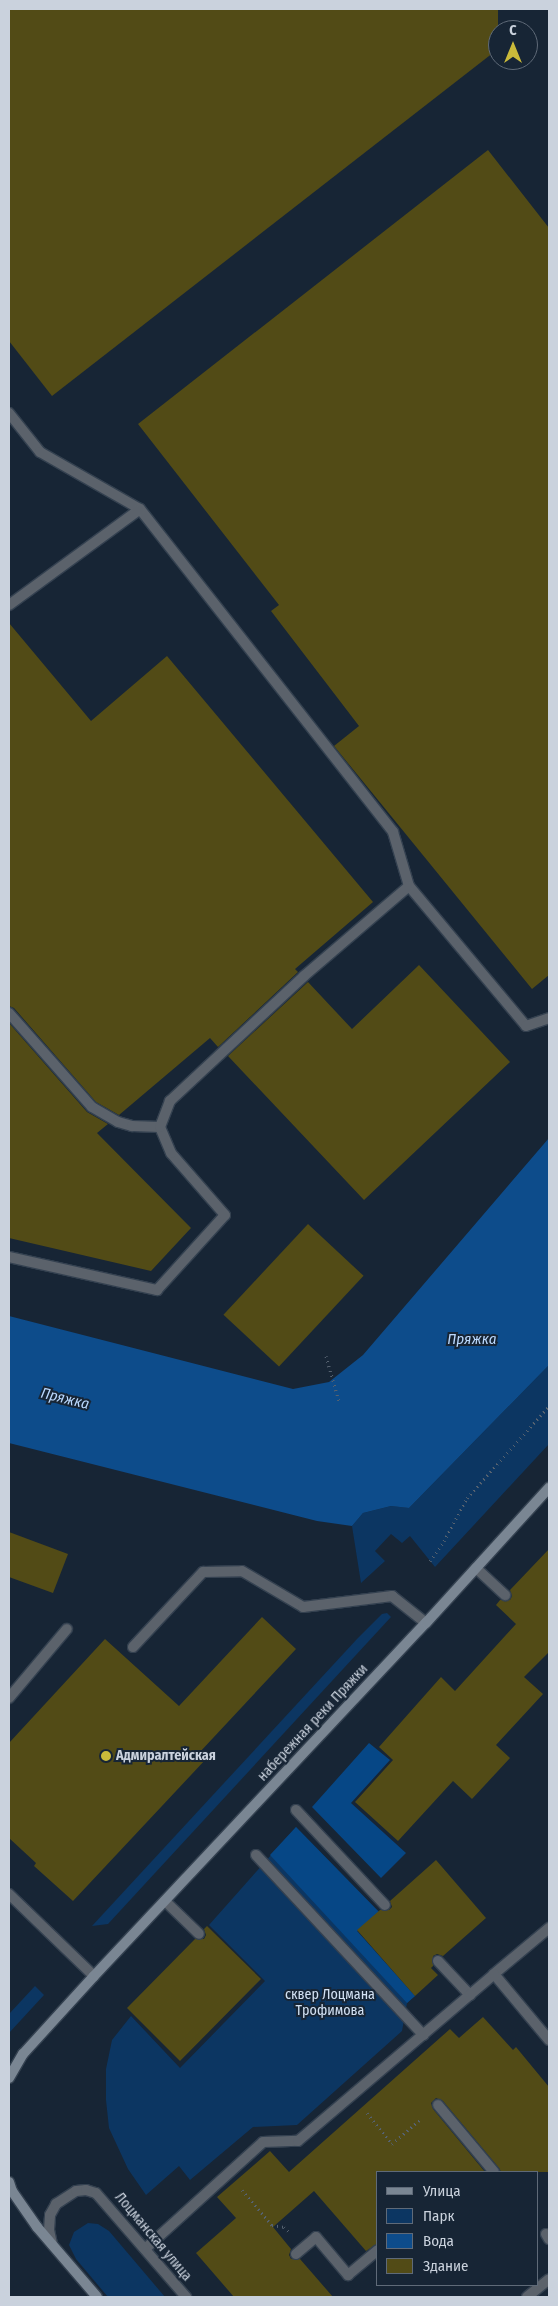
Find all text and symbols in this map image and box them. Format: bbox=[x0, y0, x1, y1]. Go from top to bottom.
north arrow bbox=[488, 20, 538, 70]
text: С bbox=[509, 22, 517, 39]
water label: Пряжка bbox=[447, 1331, 497, 1349]
water label: Пряжка bbox=[39, 1384, 91, 1414]
street label: набережная реки Пряжки bbox=[254, 1661, 372, 1785]
place label: Адмиралтейская bbox=[116, 1748, 216, 1764]
marker: Адмиралтейская bbox=[100, 1750, 112, 1762]
park label: сквер Лоцмана Трофимова bbox=[285, 1987, 375, 2020]
legend bbox=[376, 2171, 538, 2286]
text: Улица bbox=[423, 2182, 461, 2200]
street label: Лоцманская улица bbox=[111, 2189, 195, 2285]
text: Парк bbox=[423, 2207, 454, 2225]
text: Вода bbox=[423, 2232, 454, 2250]
text: Здание bbox=[423, 2257, 469, 2275]

